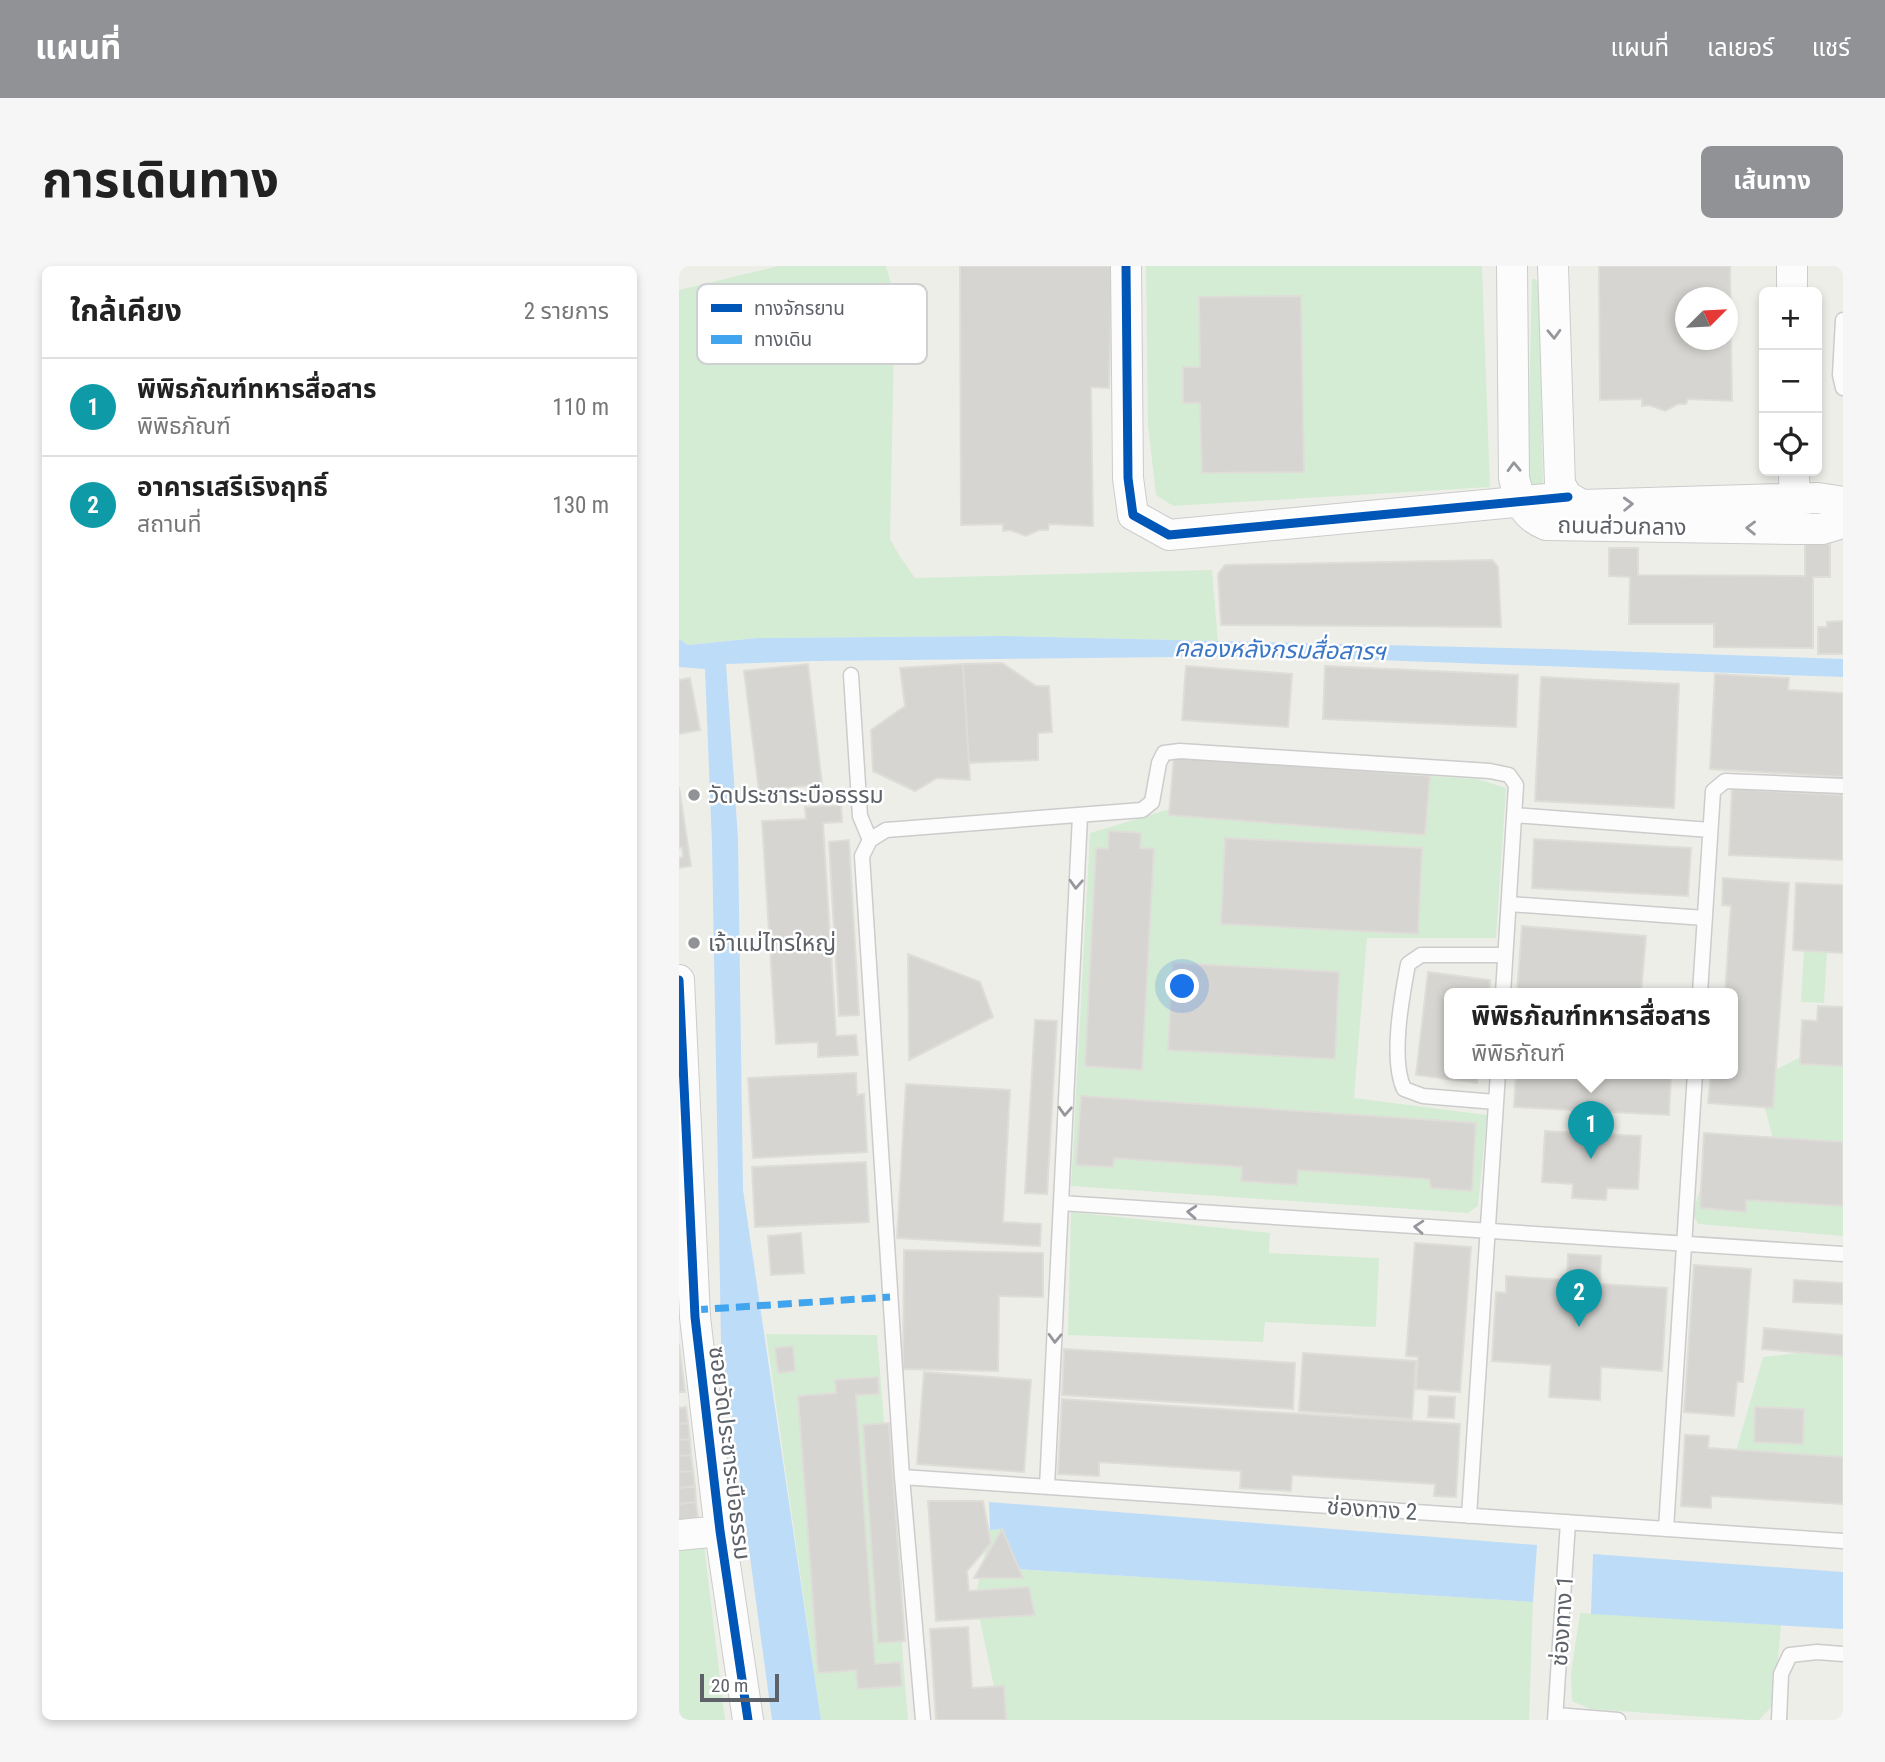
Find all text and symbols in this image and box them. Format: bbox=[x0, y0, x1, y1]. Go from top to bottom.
text: แผนที่ bbox=[35, 28, 121, 67]
text: แผนที่ bbox=[1611, 34, 1669, 62]
text: เลเยอร์ bbox=[1707, 34, 1774, 62]
text: แชร์ bbox=[1812, 34, 1850, 62]
button: เส้นทาง bbox=[1701, 146, 1843, 218]
text: การเดินทาง bbox=[42, 152, 279, 209]
legend bbox=[697, 284, 927, 364]
north arrow bbox=[1675, 287, 1738, 350]
map controls bbox=[1759, 287, 1822, 476]
button: + bbox=[1759, 287, 1822, 350]
text: ใกล้เคียง bbox=[70, 293, 182, 328]
text: ทางจักรยาน bbox=[754, 297, 845, 320]
text: 2 รายการ bbox=[524, 298, 609, 325]
text: ทางเดิน bbox=[754, 328, 812, 351]
one-way arrow bbox=[1547, 329, 1562, 340]
button: − bbox=[1759, 350, 1822, 413]
text: พิพิธภัณฑ์ทหารสื่อสาร bbox=[137, 374, 376, 404]
text: 1 bbox=[87, 394, 99, 421]
text: 110 m bbox=[552, 394, 609, 421]
text: พิพิธภัณฑ์ bbox=[137, 413, 231, 440]
button: locate bbox=[1759, 413, 1822, 476]
one-way arrow bbox=[1506, 462, 1522, 472]
text: อาคารเสรีเริงฤทธิ์ bbox=[137, 472, 328, 502]
text: 2 bbox=[87, 492, 99, 519]
text: 130 m bbox=[552, 492, 609, 519]
one-way arrow bbox=[1623, 496, 1634, 512]
text: สถานที่ bbox=[137, 511, 201, 538]
street label: ถนนส่วนกลาง bbox=[1557, 512, 1687, 541]
one-way arrow bbox=[1745, 520, 1756, 536]
water label: คลองหลังกรมสื่อสารฯ bbox=[1174, 631, 1388, 666]
place label: วัดประชาระบือธรรม bbox=[708, 782, 884, 809]
marker: วัดประชาระบือธรรม bbox=[686, 787, 702, 803]
one-way arrow bbox=[1069, 879, 1084, 890]
place label: เจ้าแม่ไทรใหญ่ bbox=[708, 930, 836, 957]
marker: เจ้าแม่ไทรใหญ่ bbox=[686, 935, 702, 951]
your location bbox=[1165, 969, 1199, 1003]
popup bbox=[1444, 988, 1738, 1079]
text: พิพิธภัณฑ์ทหารสื่อสาร bbox=[1471, 1001, 1711, 1031]
text: พิพิธภัณฑ์ bbox=[1471, 1040, 1565, 1067]
pin: 1 bbox=[1568, 1101, 1614, 1159]
one-way arrow bbox=[1058, 1106, 1073, 1117]
one-way arrow bbox=[1186, 1204, 1197, 1219]
one-way arrow bbox=[1413, 1219, 1424, 1234]
pin: 2 bbox=[1556, 1269, 1602, 1327]
one-way arrow bbox=[1047, 1333, 1062, 1344]
street label: ซอยวัดประชาระบือธรรม bbox=[703, 1345, 756, 1562]
street label: ช่องทาง 2 bbox=[1326, 1493, 1418, 1526]
street label: ช่องทาง 1 bbox=[1546, 1575, 1579, 1667]
scale bar bbox=[700, 1671, 779, 1703]
text: 20 m bbox=[711, 1674, 748, 1697]

